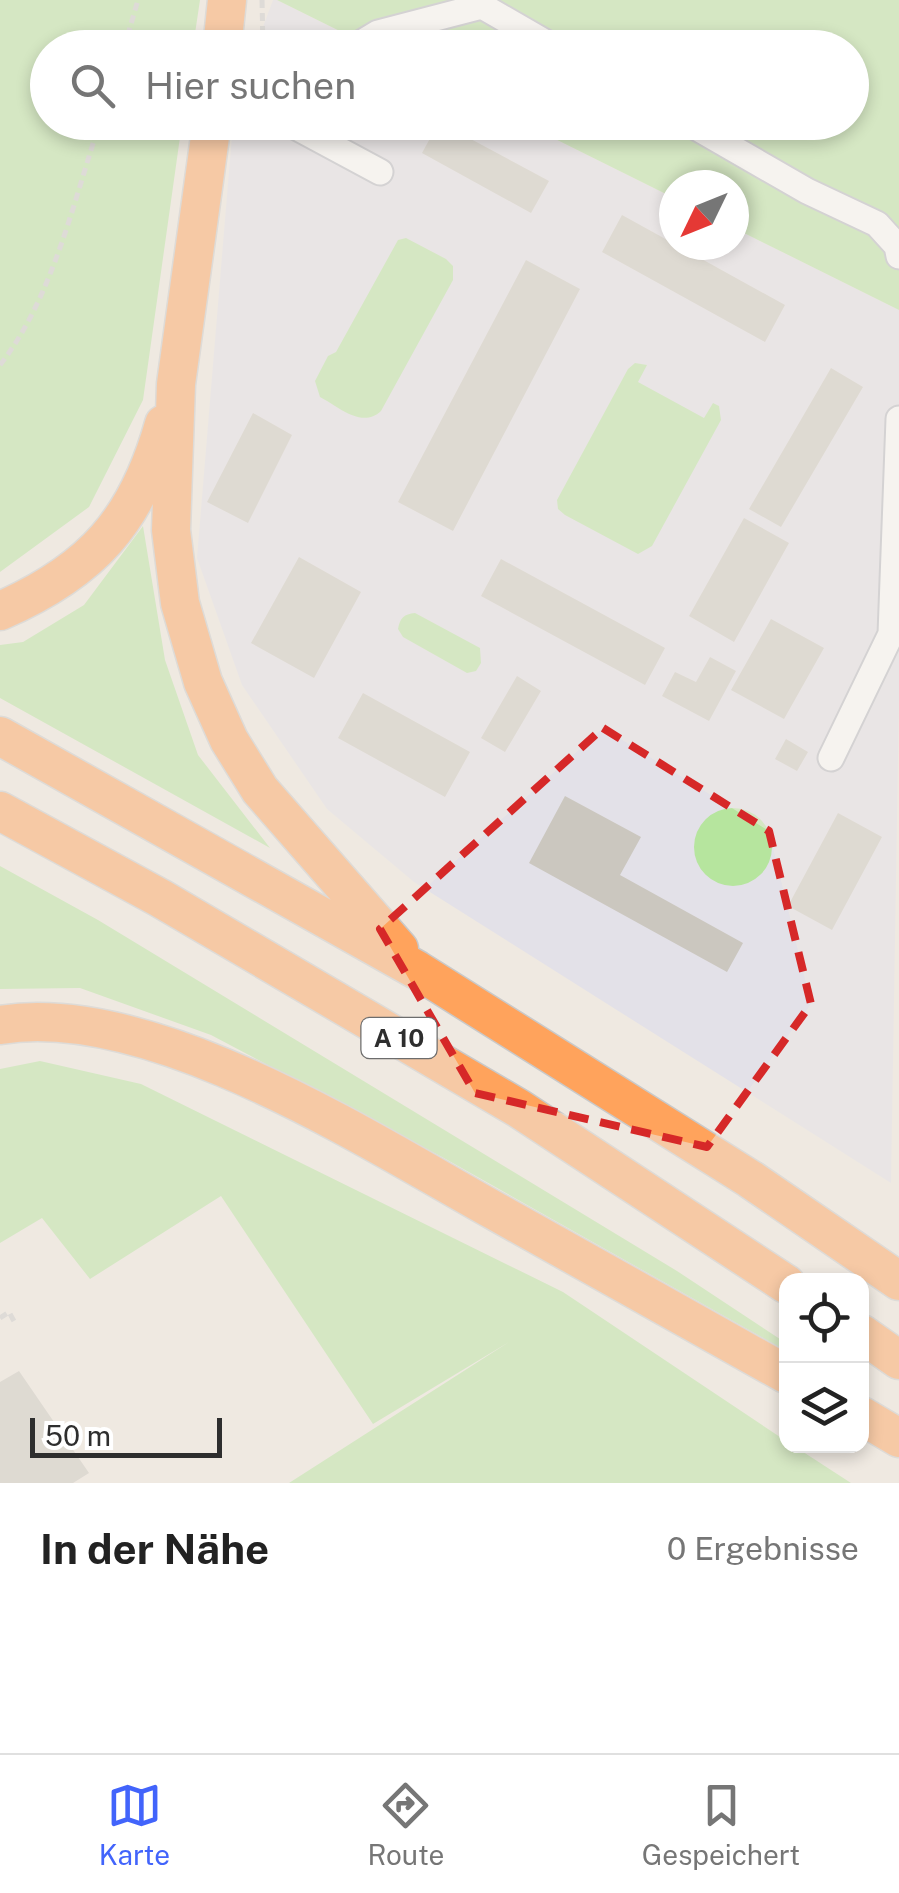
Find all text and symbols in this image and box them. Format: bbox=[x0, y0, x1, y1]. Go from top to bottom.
search box bbox=[30, 30, 869, 140]
icon: search bbox=[65, 58, 120, 113]
text: Hier suchen bbox=[145, 63, 356, 108]
north arrow bbox=[659, 170, 749, 260]
road number: A 10 bbox=[362, 1018, 436, 1058]
map controls bbox=[779, 1273, 869, 1453]
button: locate bbox=[779, 1273, 869, 1363]
button: layers bbox=[779, 1363, 869, 1453]
scale bar bbox=[30, 1413, 222, 1458]
text: 50 m bbox=[45, 1419, 111, 1452]
text: In der Nähe bbox=[40, 1524, 269, 1573]
text: 0 Ergebnisse bbox=[667, 1530, 859, 1567]
tab: Karte bbox=[99, 1778, 170, 1871]
tab: Route bbox=[367, 1778, 444, 1871]
tab: Gespeichert bbox=[642, 1778, 800, 1871]

